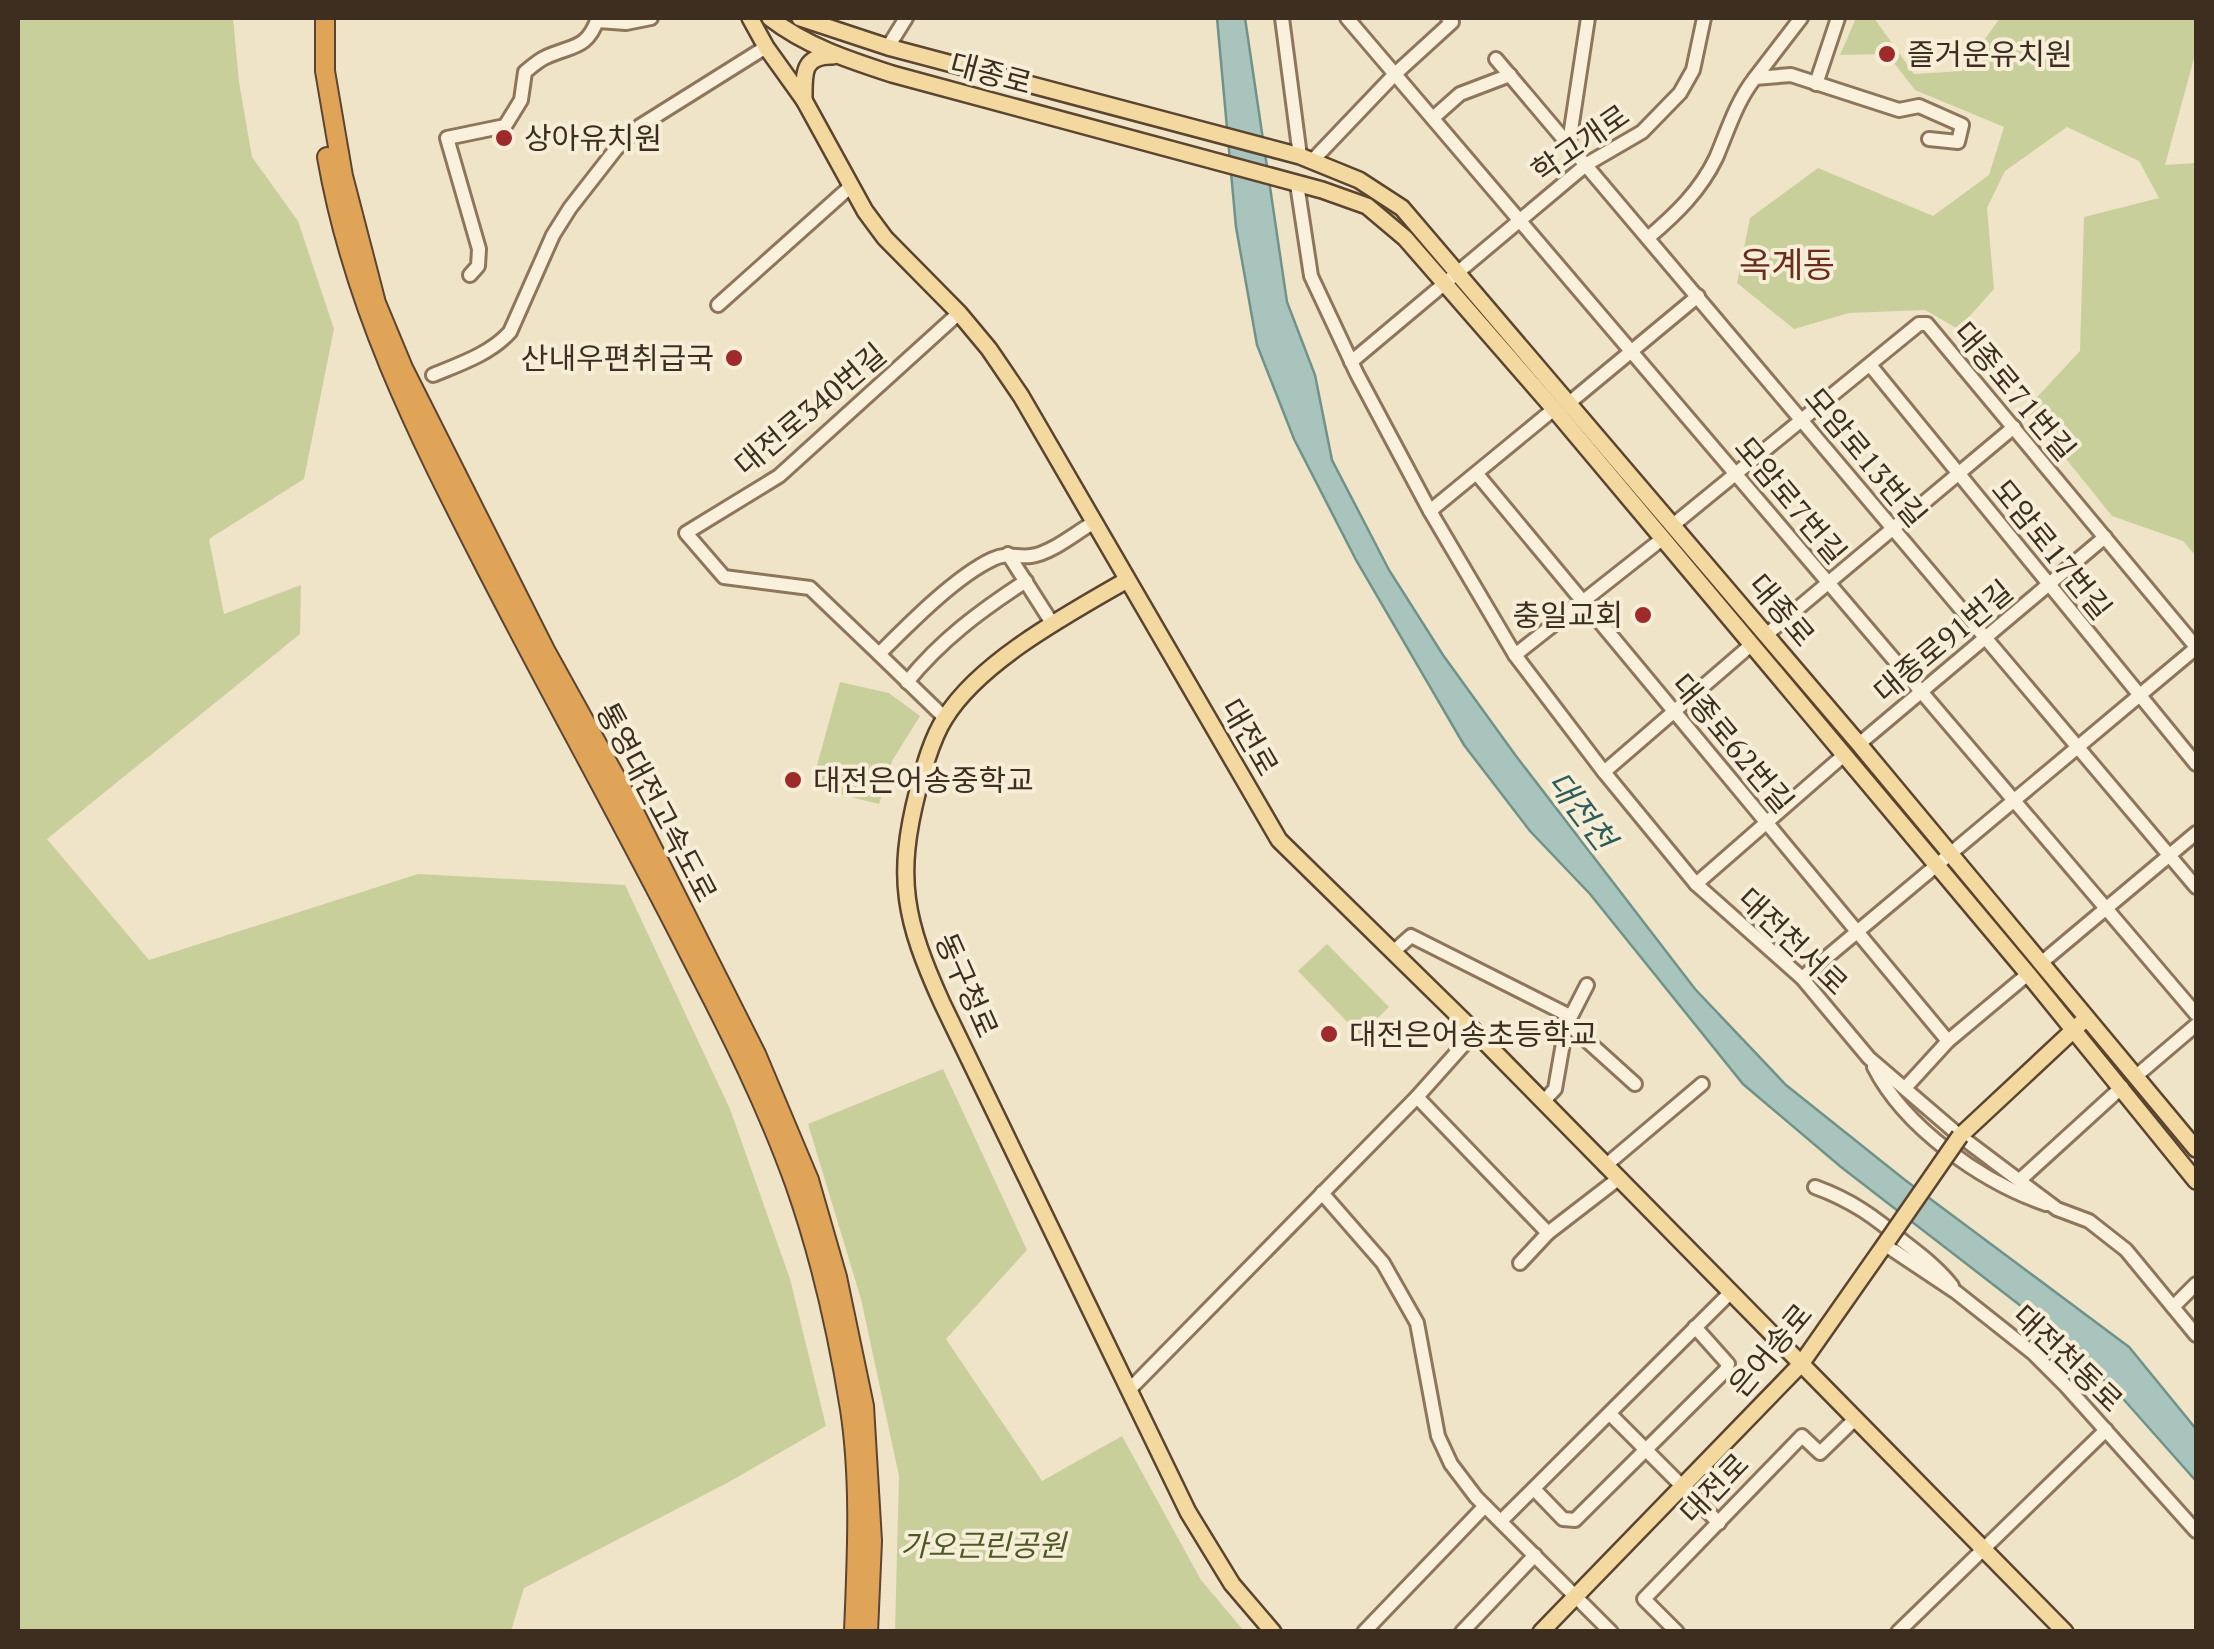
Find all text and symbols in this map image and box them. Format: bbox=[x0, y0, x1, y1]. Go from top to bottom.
place label: 즐거운유치원 bbox=[1907, 34, 2073, 74]
street label: 대종로 bbox=[946, 43, 1036, 103]
marker: 즐거운유치원 bbox=[1876, 43, 1898, 65]
street label: 학고개로 bbox=[1523, 95, 1637, 191]
place label: 상아유치원 bbox=[524, 118, 662, 158]
marker: 상아유치원 bbox=[493, 127, 515, 149]
district label: 옥계동 bbox=[1739, 241, 1835, 287]
street label: 대종로71번길 bbox=[1945, 313, 2085, 469]
street label: 대전로340번길 bbox=[726, 334, 894, 484]
place label: 산내우편취급국 bbox=[521, 338, 714, 378]
marker: 산내우편취급국 bbox=[723, 347, 745, 369]
street label: 모암로13번길 bbox=[1796, 379, 1936, 535]
street label: 모암로7번길 bbox=[1726, 428, 1856, 572]
street label: 모암로17번길 bbox=[1983, 470, 2121, 628]
street label: 대종로 bbox=[1740, 565, 1824, 655]
street label: 대종로91번길 bbox=[1865, 571, 2021, 711]
place label: 충일교회 bbox=[1513, 595, 1623, 635]
marker: 충일교회 bbox=[1632, 604, 1654, 626]
street label: 대종로62번길 bbox=[1663, 665, 1803, 821]
street label: 대전로 bbox=[1212, 691, 1288, 783]
street label: 통영대전고속도로 bbox=[588, 695, 726, 909]
place label: 대전은어송중학교 bbox=[813, 760, 1034, 800]
water label: 대전천 bbox=[1539, 762, 1627, 861]
marker: 대전은어송중학교 bbox=[782, 769, 804, 791]
street label: 대전천서로 bbox=[1729, 879, 1857, 1003]
street label: 동구청로 bbox=[926, 926, 1008, 1044]
place label: 대전은어송초등학교 bbox=[1349, 1014, 1597, 1054]
marker: 대전은어송초등학교 bbox=[1318, 1023, 1340, 1045]
street label: 은어송로 bbox=[1719, 1295, 1821, 1405]
street label: 대전천동로 bbox=[2004, 1296, 2132, 1420]
street label: 대전로 bbox=[1671, 1444, 1757, 1532]
park label: 가오근린공원 bbox=[900, 1525, 1068, 1565]

